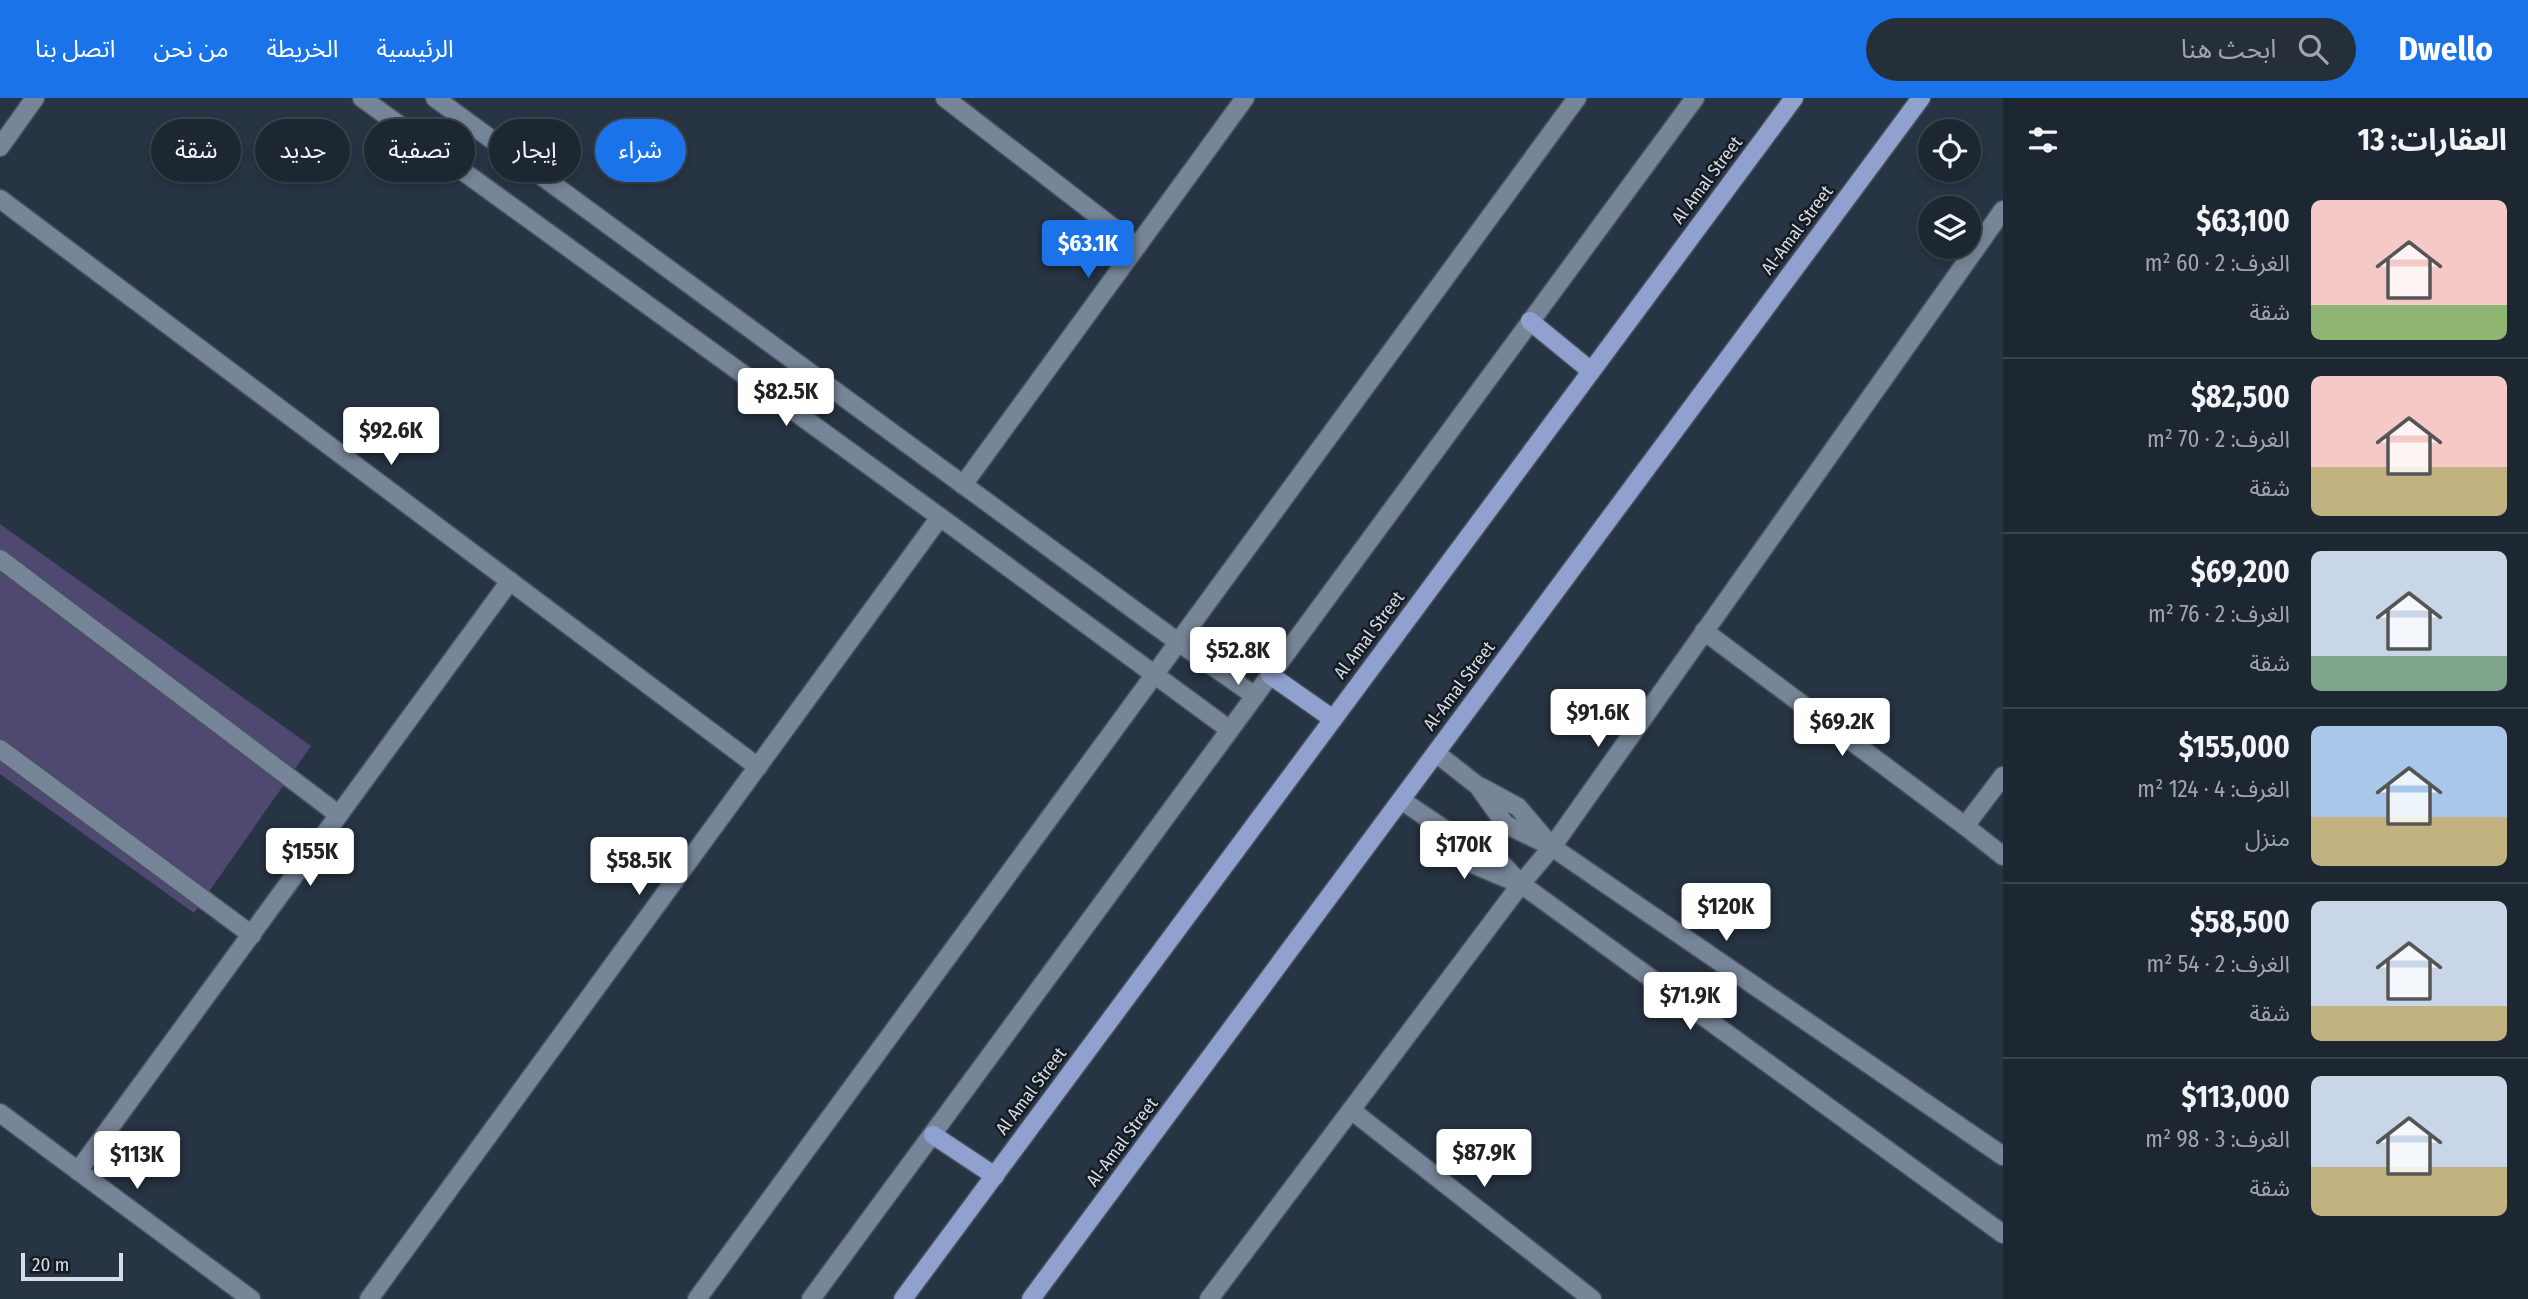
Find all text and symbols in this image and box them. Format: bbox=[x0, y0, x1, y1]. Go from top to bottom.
search box bbox=[1866, 18, 2356, 81]
text: Dwello bbox=[2398, 29, 2493, 69]
icon: search bbox=[2294, 30, 2332, 68]
text: ابحث هنا bbox=[2181, 34, 2276, 65]
text: اتصل بنا bbox=[35, 35, 116, 63]
text: من نحن bbox=[154, 35, 229, 63]
text: الخريطة bbox=[267, 35, 338, 63]
text: الرئيسية bbox=[376, 35, 454, 63]
chip: شقة bbox=[151, 119, 241, 182]
chip: جديد bbox=[255, 119, 350, 182]
chip: تصفية bbox=[364, 119, 475, 182]
chip: إيجار bbox=[489, 119, 581, 182]
chip: شراء bbox=[595, 119, 686, 182]
map controls bbox=[1918, 119, 1981, 259]
button: locate bbox=[1918, 119, 1981, 182]
icon: filters bbox=[2024, 121, 2062, 159]
text: العقارات: 13 bbox=[2357, 122, 2507, 158]
street label: Al Amal Street bbox=[1667, 132, 1747, 228]
street label: Al-Amal Street bbox=[1756, 181, 1838, 279]
button: layers bbox=[1918, 196, 1981, 259]
text: $63,100 bbox=[2196, 203, 2290, 239]
pin: $63.1K bbox=[1031, 220, 1145, 280]
icon: home bbox=[2367, 228, 2451, 312]
text: $63.1K bbox=[1058, 229, 1118, 257]
text: الغرف: 2 · 60 m² bbox=[2145, 249, 2290, 277]
text: شقة bbox=[2249, 298, 2290, 326]
pin: $82.5K bbox=[729, 368, 843, 428]
text: $82.5K bbox=[754, 377, 818, 405]
text: $82,500 bbox=[2191, 379, 2290, 415]
icon: home bbox=[2367, 404, 2451, 488]
pin: $92.6K bbox=[334, 408, 448, 467]
text: $92.6K bbox=[359, 416, 423, 444]
text: الغرف: 2 · 70 m² bbox=[2147, 425, 2290, 453]
text: شقة bbox=[2249, 474, 2290, 502]
text: $69,200 bbox=[2191, 554, 2290, 590]
icon: home bbox=[2367, 579, 2451, 663]
street label: Al Amal Street bbox=[1329, 587, 1409, 683]
text: الغرف: 2 · 76 m² bbox=[2148, 600, 2290, 628]
pin: $52.8K bbox=[1181, 628, 1295, 687]
text: $52.8K bbox=[1206, 636, 1270, 664]
street label: Al-Amal Street bbox=[1418, 637, 1500, 735]
text: شقة bbox=[2249, 649, 2290, 677]
pin: $91.6K bbox=[1541, 690, 1655, 749]
text: $91.6K bbox=[1567, 698, 1629, 726]
pin: $69.2K bbox=[1785, 698, 1899, 758]
text: $69.2K bbox=[1810, 707, 1874, 735]
text: $155,000 bbox=[2179, 729, 2290, 765]
icon: home bbox=[2367, 754, 2451, 838]
text: الغرف: 4 · 124 m² bbox=[2137, 775, 2290, 803]
pin: $170K bbox=[1415, 822, 1513, 881]
text: منزل bbox=[2245, 824, 2290, 852]
pin: $155K bbox=[261, 828, 359, 888]
text: $170K bbox=[1436, 830, 1492, 858]
text: $155K bbox=[282, 837, 338, 865]
pin: $58.5K bbox=[582, 838, 696, 897]
text: $58.5K bbox=[606, 846, 672, 874]
pin: $120K bbox=[1677, 884, 1775, 943]
text: $120K bbox=[1698, 892, 1754, 920]
text: $58,500 bbox=[2190, 904, 2290, 940]
icon: home bbox=[2367, 929, 2451, 1013]
text: الغرف: 2 · 54 m² bbox=[2146, 950, 2290, 978]
pin: $71.9K bbox=[1633, 972, 1747, 1032]
text: $71.9K bbox=[1660, 981, 1720, 1009]
text: شقة bbox=[2249, 999, 2290, 1027]
street label: Al Amal Street bbox=[991, 1043, 1071, 1139]
text: $113,000 bbox=[2182, 1079, 2290, 1115]
street label: Al-Amal Street bbox=[1081, 1093, 1163, 1191]
icon: home bbox=[2367, 1104, 2451, 1188]
text: الغرف: 3 · 98 m² bbox=[2145, 1125, 2290, 1153]
pin: $87.9K bbox=[1427, 1130, 1541, 1189]
pin: $113K bbox=[88, 1132, 186, 1191]
text: $87.9K bbox=[1452, 1138, 1516, 1166]
text: $113K bbox=[110, 1140, 164, 1168]
text: شقة bbox=[2249, 1174, 2290, 1202]
scale bar bbox=[21, 1250, 122, 1282]
text: 20 m bbox=[32, 1253, 69, 1276]

